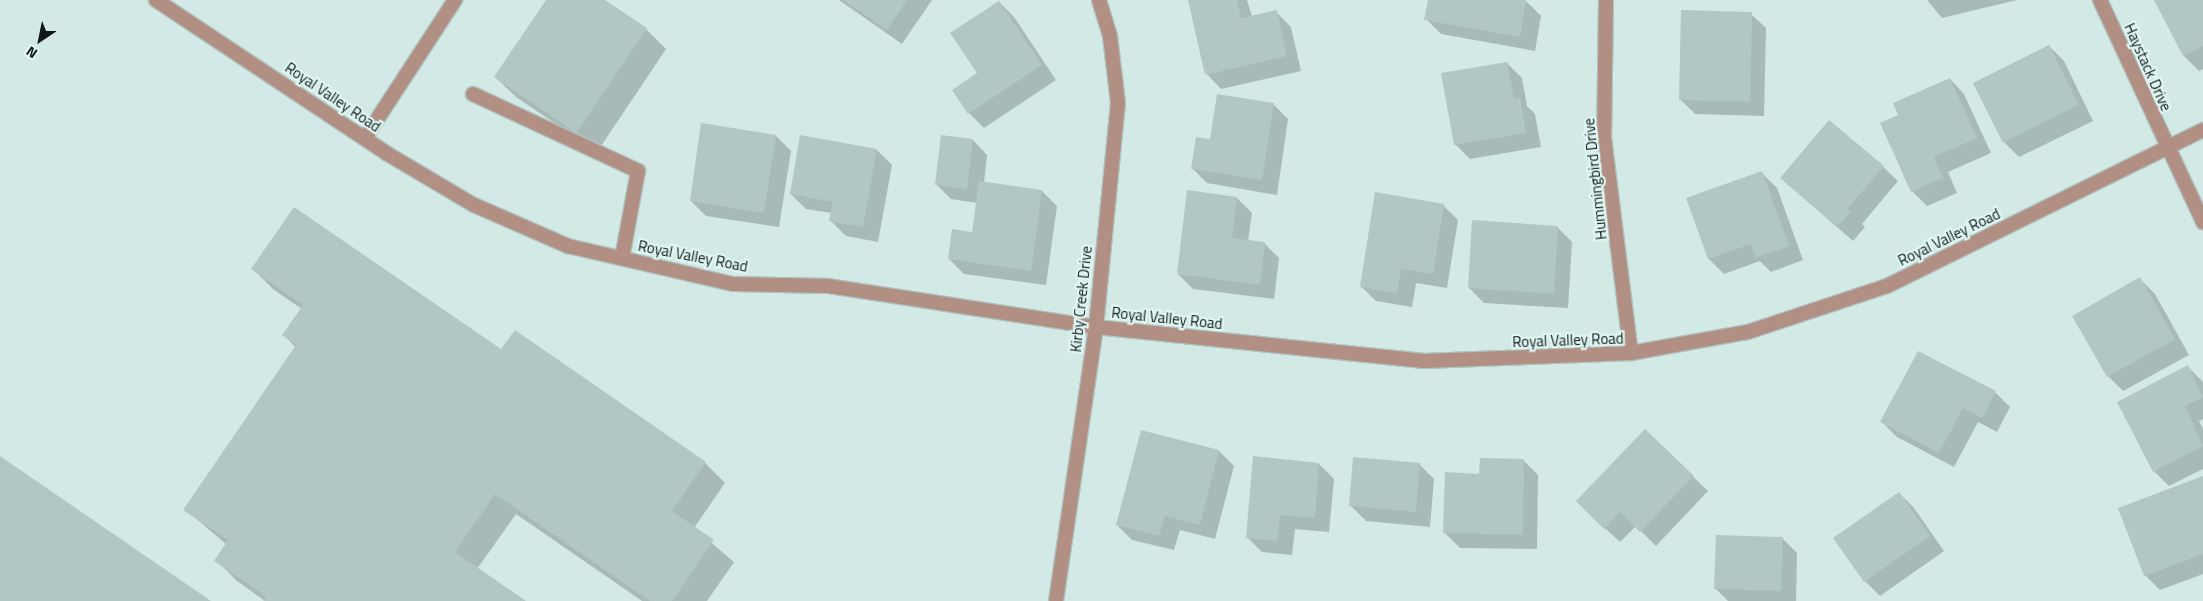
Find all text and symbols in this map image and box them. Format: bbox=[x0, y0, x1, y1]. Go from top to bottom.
north arrow bbox=[15, 15, 65, 65]
street label: Haystack Drive bbox=[2121, 20, 2175, 114]
text: N bbox=[21, 41, 41, 64]
street label: Royal Valley Road bbox=[282, 58, 384, 136]
street label: Hummingbird Drive bbox=[1580, 117, 1610, 241]
street label: Royal Valley Road bbox=[1895, 204, 2003, 270]
street label: Royal Valley Road bbox=[637, 237, 749, 275]
street label: Kirby Creek Drive bbox=[1066, 245, 1096, 353]
street label: Royal Valley Road bbox=[1111, 303, 1223, 333]
street label: Royal Valley Road bbox=[1512, 329, 1624, 351]

